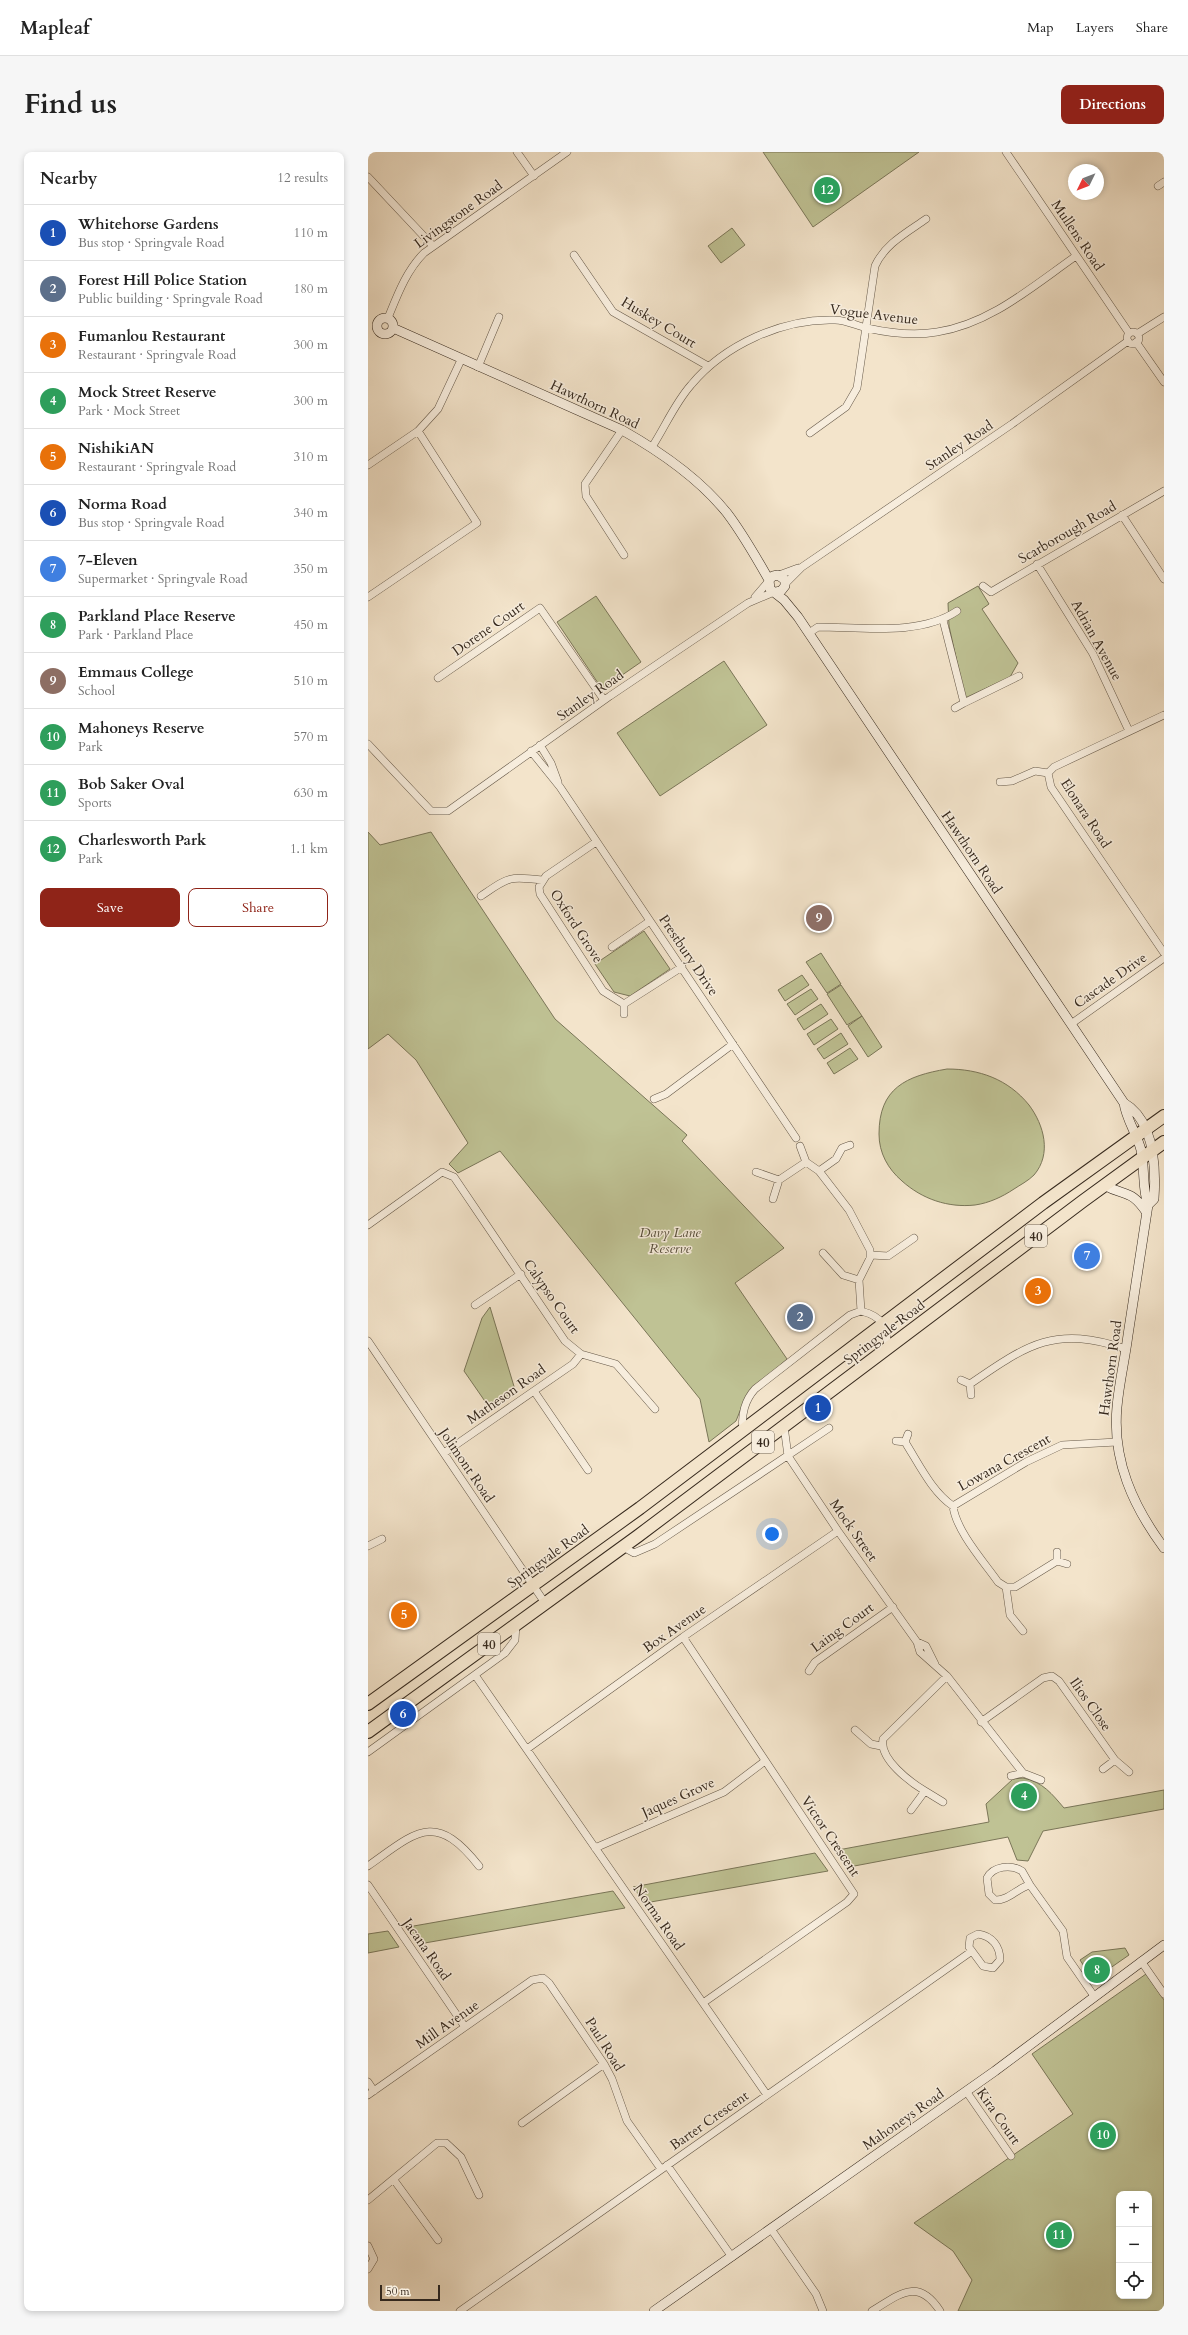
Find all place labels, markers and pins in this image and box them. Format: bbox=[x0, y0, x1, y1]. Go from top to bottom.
pin: 12 bbox=[814, 175, 840, 205]
pin: 9 bbox=[806, 903, 832, 933]
pin: 7 bbox=[1074, 1241, 1100, 1271]
pin: 3 bbox=[1025, 1276, 1051, 1306]
pin: 2 bbox=[787, 1302, 813, 1332]
pin: 1 bbox=[805, 1393, 831, 1423]
pin: 5 bbox=[391, 1600, 417, 1630]
pin: 6 bbox=[390, 1699, 416, 1729]
pin: 4 bbox=[1011, 1781, 1037, 1811]
pin: 8 bbox=[1084, 1955, 1110, 1985]
pin: 10 bbox=[1090, 2120, 1116, 2150]
pin: 11 bbox=[1046, 2220, 1072, 2250]

